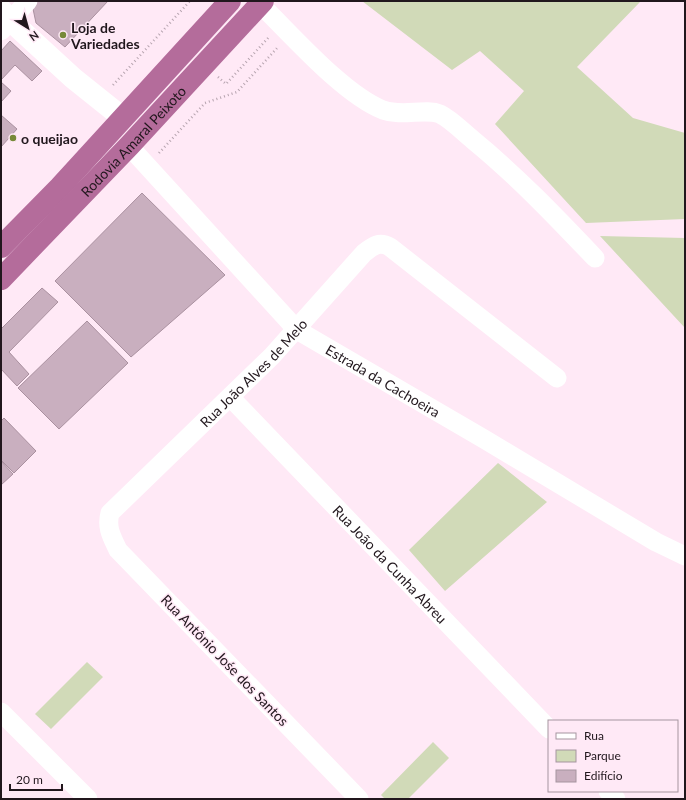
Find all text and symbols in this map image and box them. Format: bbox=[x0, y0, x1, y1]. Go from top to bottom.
north arrow bbox=[8, 8, 48, 48]
place label: Loja de Variedades bbox=[70, 19, 140, 52]
text: N bbox=[27, 29, 42, 44]
marker: Loja de Variedades bbox=[58, 30, 68, 40]
street label: Rodovia Amaral Peixoto bbox=[77, 82, 189, 200]
place label: o queijao bbox=[21, 130, 78, 147]
marker: o queijao bbox=[8, 133, 18, 143]
street label: Rua João Alves de Melo bbox=[196, 315, 310, 430]
street label: Estrada da Cachoeira bbox=[323, 340, 443, 420]
street label: Rua João da Cunha Abreu bbox=[330, 501, 451, 626]
street label: Rua Antônio Jośe dos Santos bbox=[158, 591, 292, 729]
legend bbox=[548, 720, 678, 792]
text: Rua bbox=[584, 728, 604, 743]
text: Parque bbox=[584, 748, 621, 763]
scale bar bbox=[10, 766, 62, 792]
text: Edifício bbox=[584, 768, 623, 783]
text: 20 m bbox=[16, 772, 43, 787]

